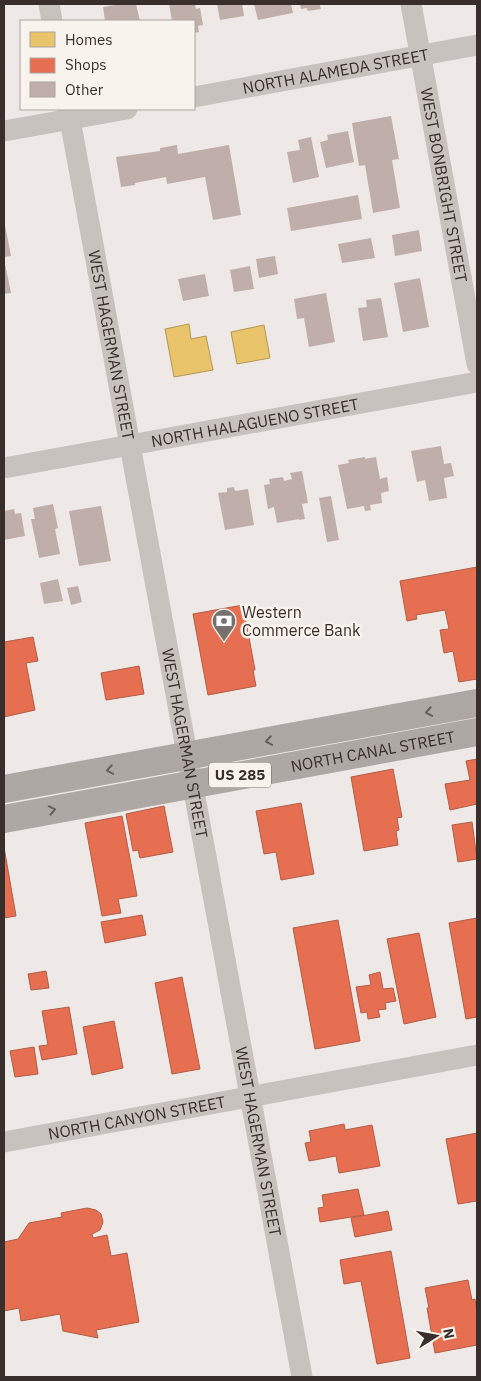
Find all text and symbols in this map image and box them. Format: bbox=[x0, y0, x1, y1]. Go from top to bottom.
legend bbox=[20, 20, 195, 110]
text: Homes bbox=[65, 30, 113, 49]
street label: NORTH ALAMEDA STREET bbox=[241, 44, 430, 98]
text: Shops bbox=[65, 55, 107, 74]
text: Other bbox=[65, 80, 104, 99]
street label: WEST BONBRIGHT STREET bbox=[417, 86, 472, 284]
street label: WEST HAGERMAN STREET bbox=[84, 249, 139, 441]
street label: NORTH HALAGUENO STREET bbox=[149, 394, 360, 451]
place label: Western Commerce Bank bbox=[242, 602, 361, 640]
bank icon: Western Commerce Bank bbox=[211, 608, 237, 642]
street label: WEST HAGERMAN STREET bbox=[158, 647, 212, 840]
one-way arrow bbox=[425, 706, 434, 716]
street label: NORTH CANAL STREET bbox=[289, 726, 457, 776]
one-way arrow bbox=[265, 735, 274, 746]
road number: US 285 bbox=[209, 762, 271, 788]
one-way arrow bbox=[105, 764, 114, 775]
one-way arrow bbox=[47, 806, 56, 816]
street label: WEST HAGERMAN STREET bbox=[231, 1045, 286, 1238]
street label: NORTH CANYON STREET bbox=[46, 1091, 227, 1144]
north arrow bbox=[411, 1311, 461, 1361]
text: N bbox=[439, 1327, 459, 1340]

